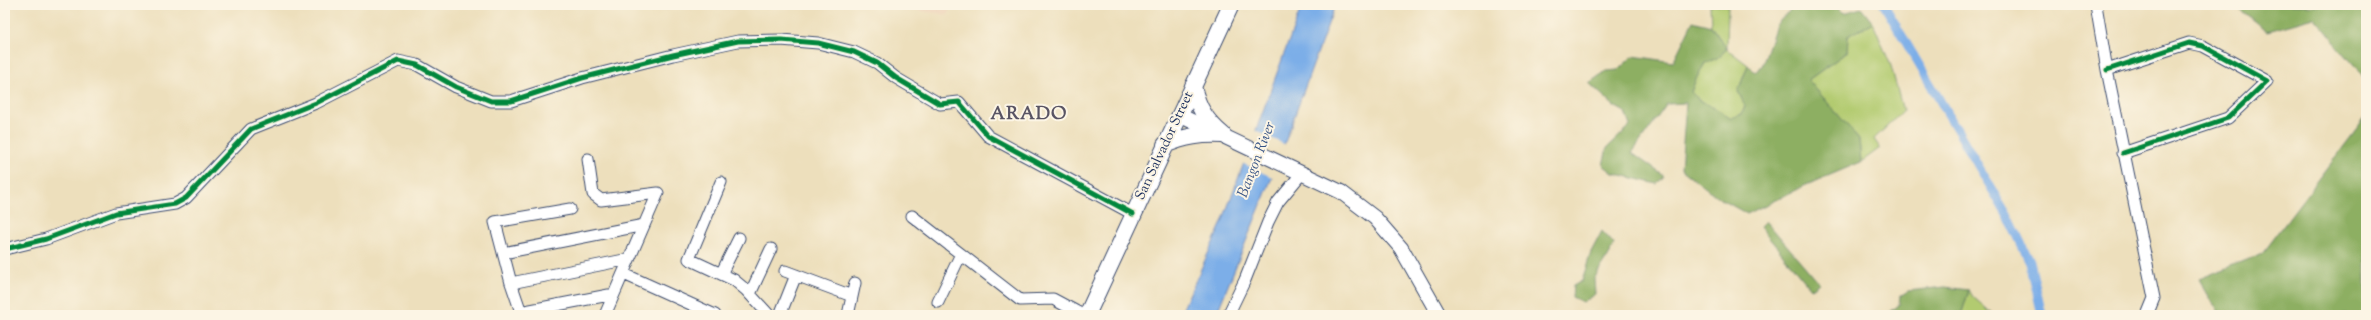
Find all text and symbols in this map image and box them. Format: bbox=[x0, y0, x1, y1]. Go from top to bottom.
street label: San Salvador Street bbox=[1131, 88, 1199, 204]
district label: ARADO bbox=[991, 102, 1067, 128]
water label: Bangon River bbox=[1233, 118, 1281, 201]

